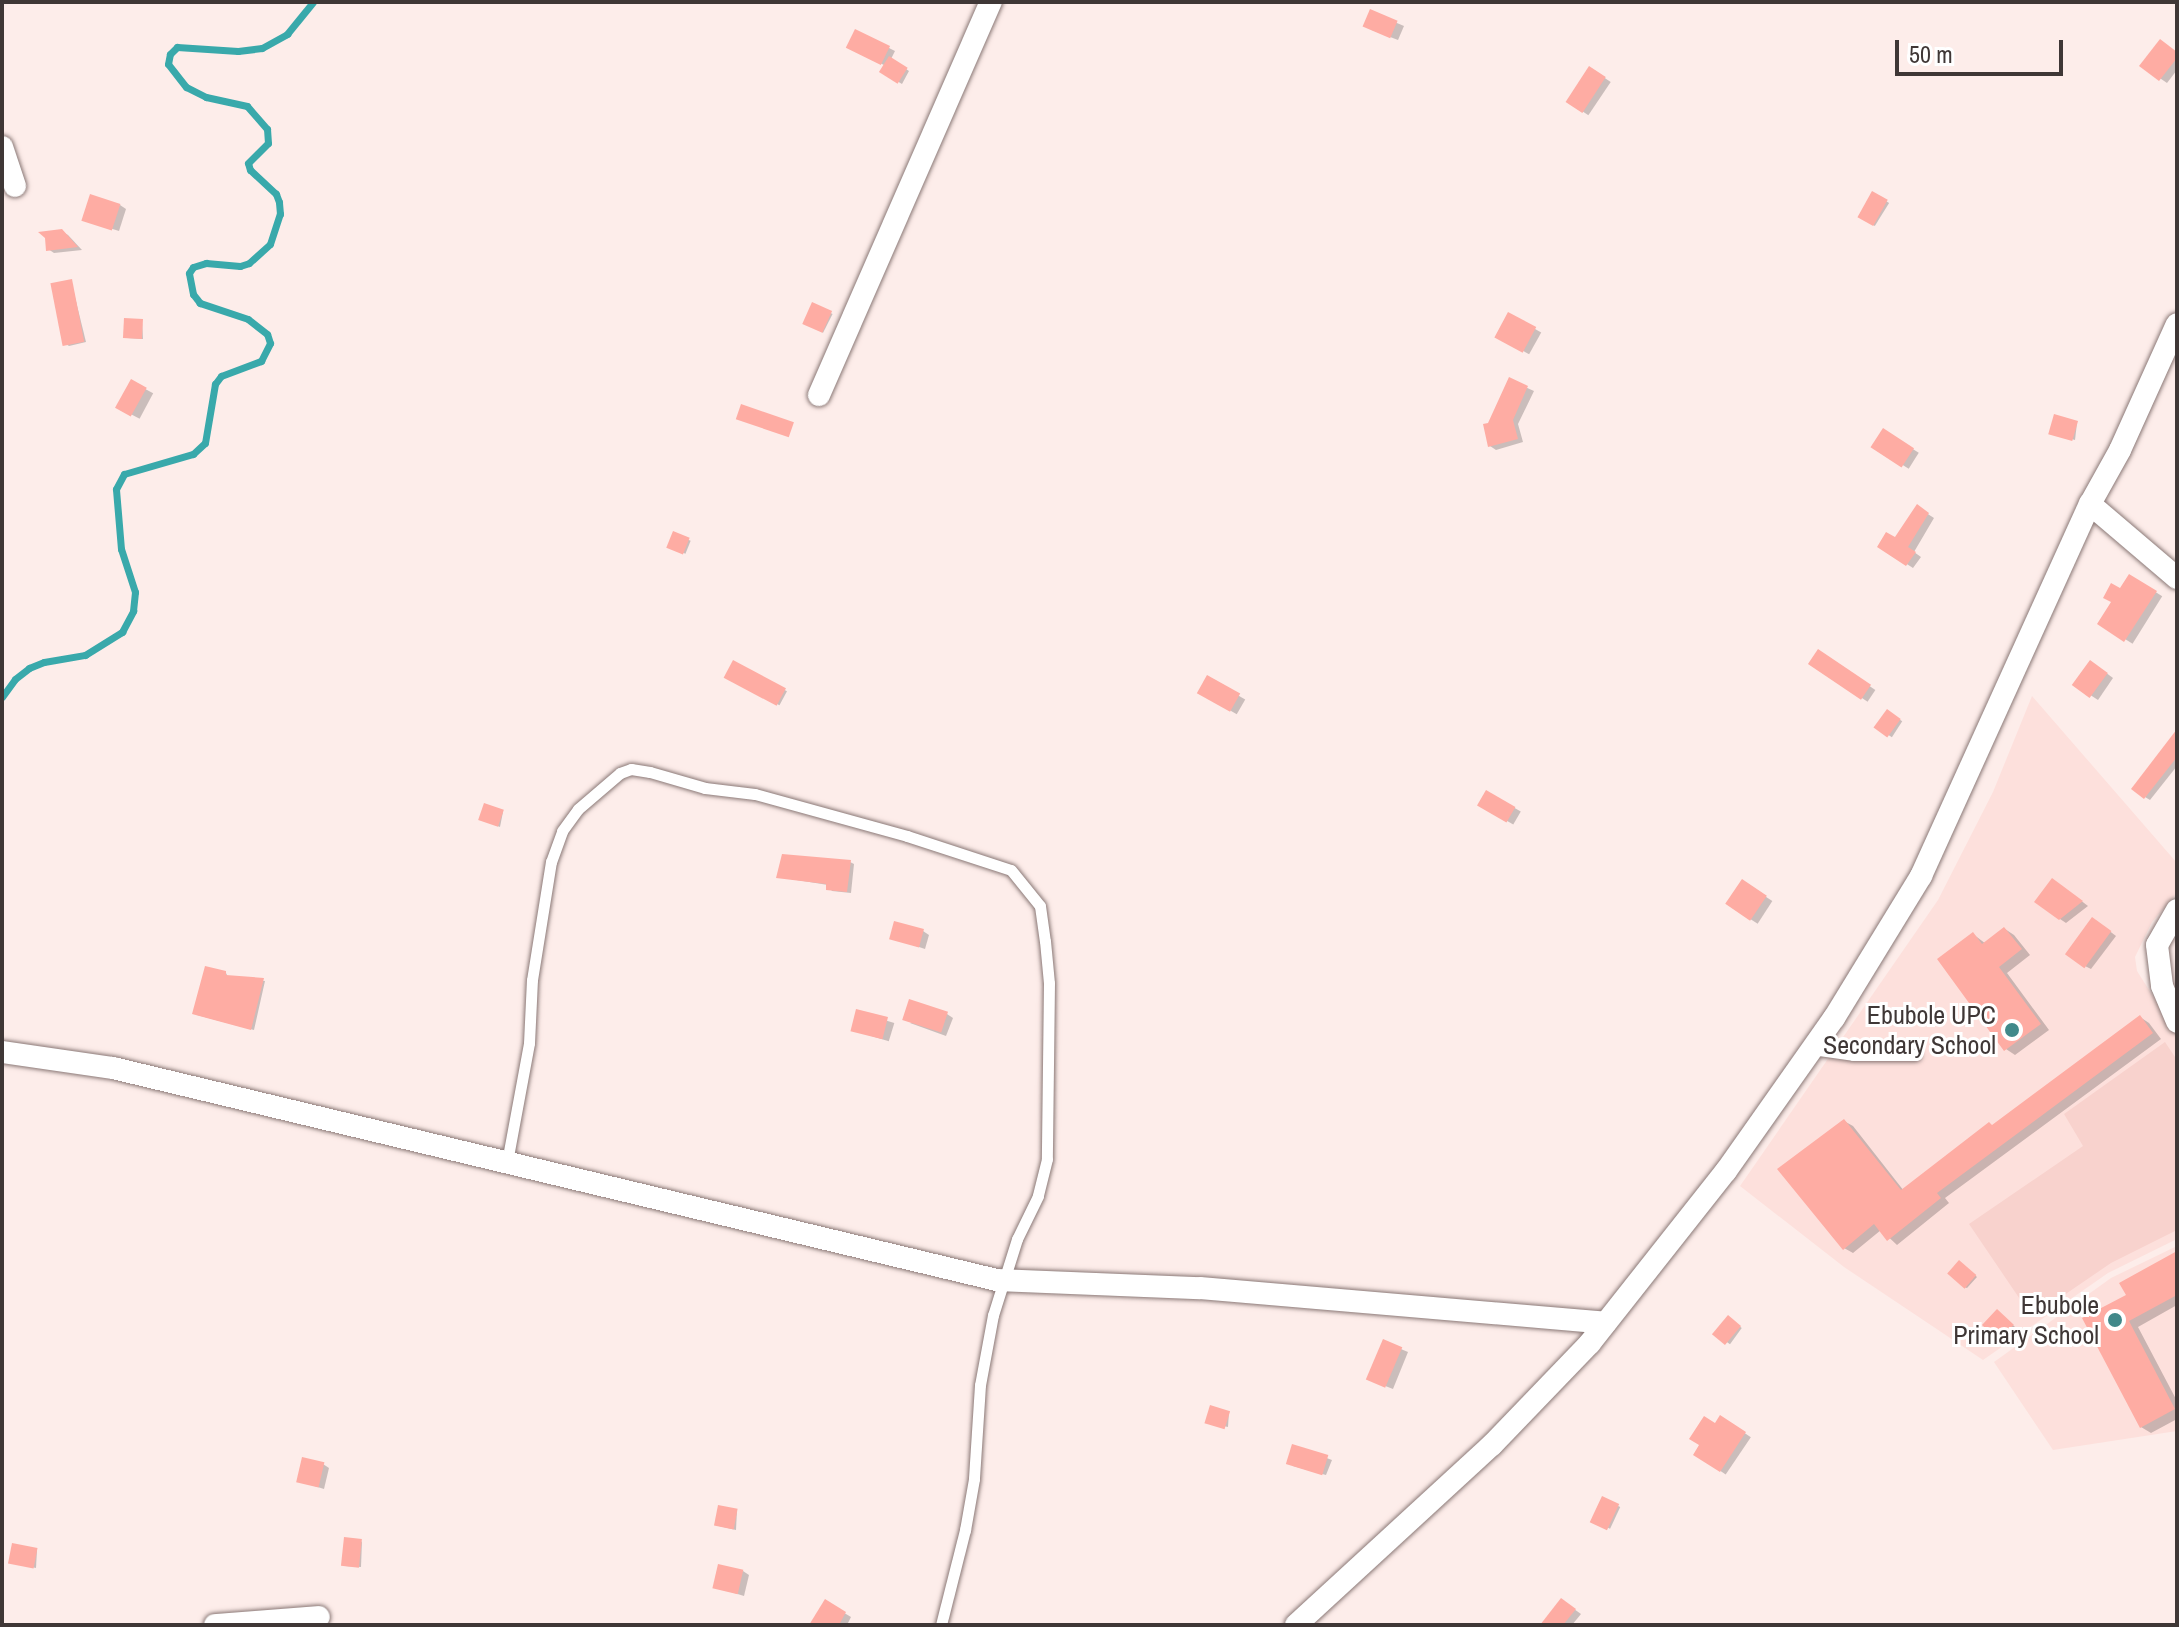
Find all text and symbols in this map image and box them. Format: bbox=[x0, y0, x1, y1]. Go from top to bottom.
scale bar bbox=[1899, 24, 2067, 74]
text: 50 m bbox=[1909, 38, 1953, 70]
place label: Ebubole UPC Secondary School bbox=[1823, 999, 1996, 1060]
marker: Ebubole UPC Secondary School bbox=[2003, 1021, 2021, 1039]
place label: Ebubole Primary School bbox=[1953, 1289, 2099, 1350]
marker: Ebubole Primary School bbox=[2106, 1311, 2124, 1329]

